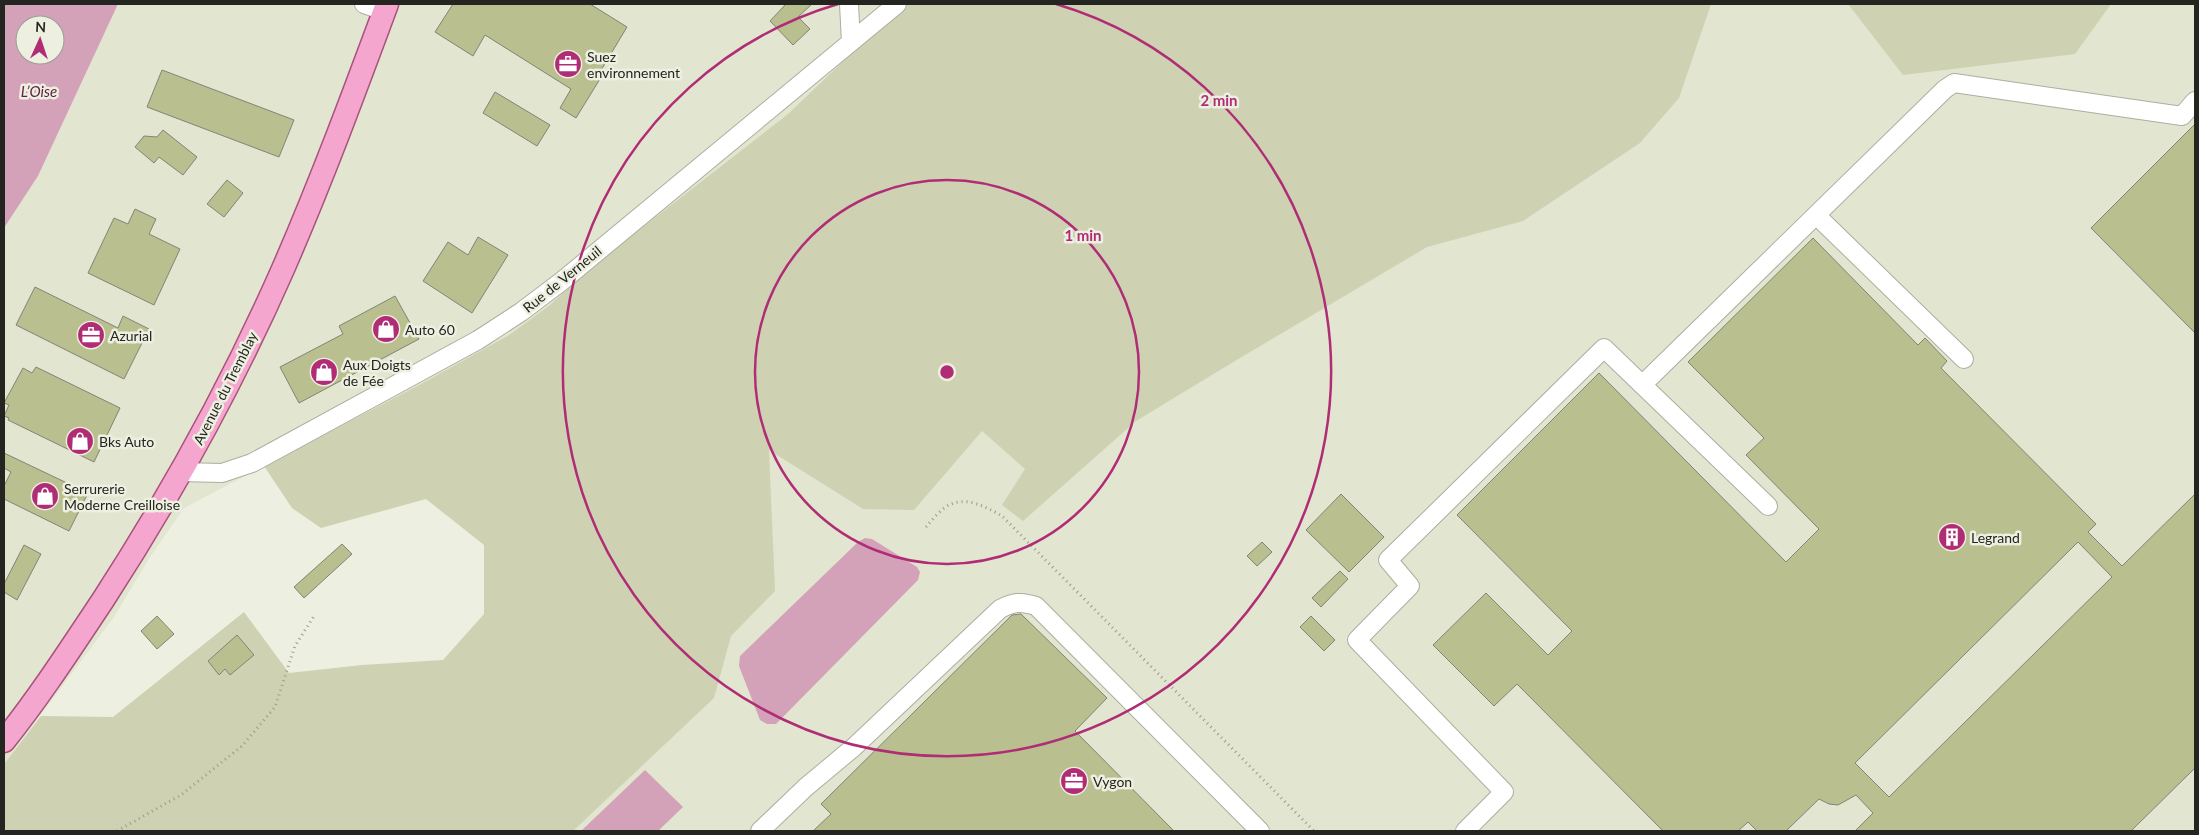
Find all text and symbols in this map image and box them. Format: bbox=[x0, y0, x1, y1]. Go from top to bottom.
north arrow bbox=[15, 15, 65, 65]
text: N bbox=[35, 18, 47, 35]
place label: Suez environnement bbox=[587, 48, 680, 81]
office icon: Suez environnement bbox=[553, 49, 583, 79]
water label: L’Oise bbox=[21, 82, 57, 100]
text: 2 min bbox=[1200, 91, 1238, 109]
text: 1 min bbox=[1064, 226, 1102, 244]
street label: Rue de Verneuil bbox=[519, 242, 605, 316]
shop icon: Auto 60 bbox=[371, 314, 401, 344]
office icon: Azurial bbox=[76, 320, 106, 350]
place label: Auto 60 bbox=[405, 321, 455, 338]
place label: Azurial bbox=[110, 327, 152, 344]
street label: Avenue du Tremblay bbox=[189, 328, 261, 447]
place label: Aux Doigts de Fée bbox=[343, 356, 411, 389]
shop icon: Aux Doigts de Fée bbox=[309, 357, 339, 387]
centre of rings bbox=[938, 363, 956, 381]
shop icon: Bks Auto bbox=[65, 426, 95, 456]
place label: Bks Auto bbox=[99, 433, 154, 450]
place label: Serrurerie Moderne Creilloise bbox=[64, 480, 180, 513]
shop icon: Serrurerie Moderne Creilloise bbox=[30, 481, 60, 511]
building icon: Legrand bbox=[1937, 522, 1967, 552]
place label: Legrand bbox=[1971, 529, 2020, 546]
office icon: Vygon bbox=[1059, 766, 1089, 796]
place label: Vygon bbox=[1093, 773, 1132, 790]

